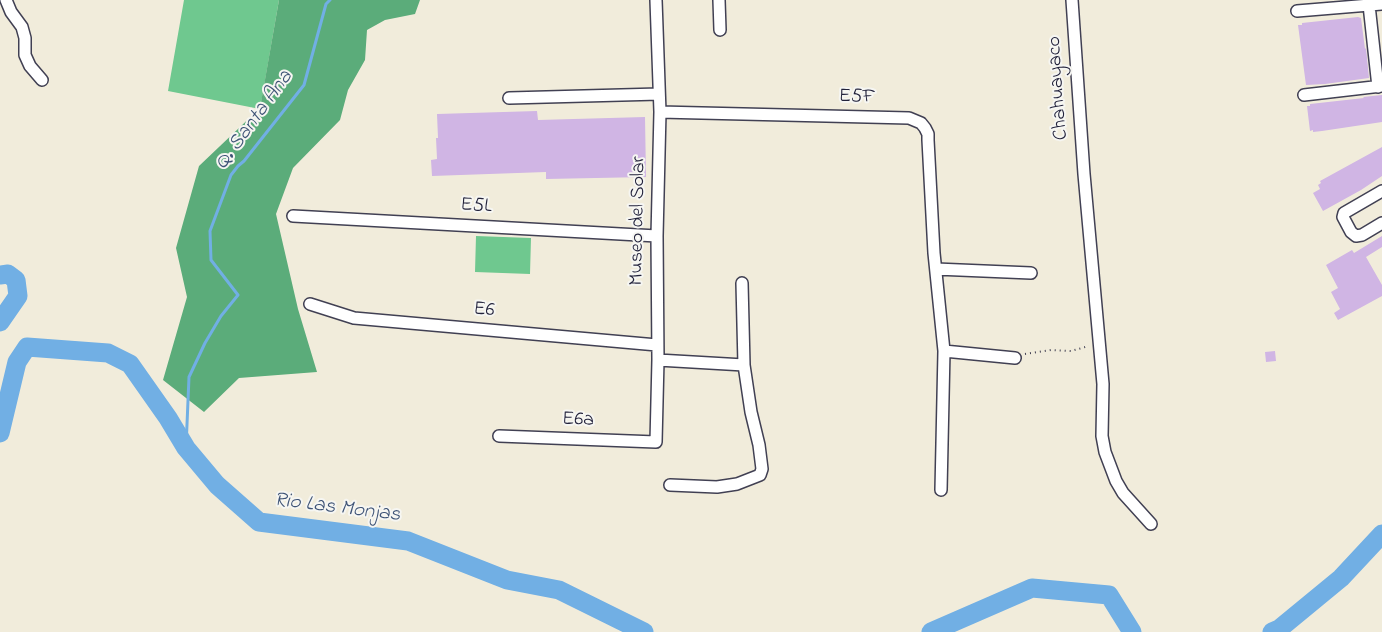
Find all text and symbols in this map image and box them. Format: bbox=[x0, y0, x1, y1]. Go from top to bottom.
street label: Chahuayaco bbox=[1043, 35, 1075, 141]
water label: Q. Santa Ana bbox=[211, 66, 299, 176]
street label: E5F bbox=[839, 86, 875, 110]
street label: Museo del Solar bbox=[626, 156, 652, 286]
street label: E5L bbox=[460, 194, 492, 220]
street label: E6 bbox=[473, 298, 495, 324]
street label: E6a bbox=[562, 408, 594, 434]
water label: Rio Las Monjas bbox=[273, 489, 401, 529]

